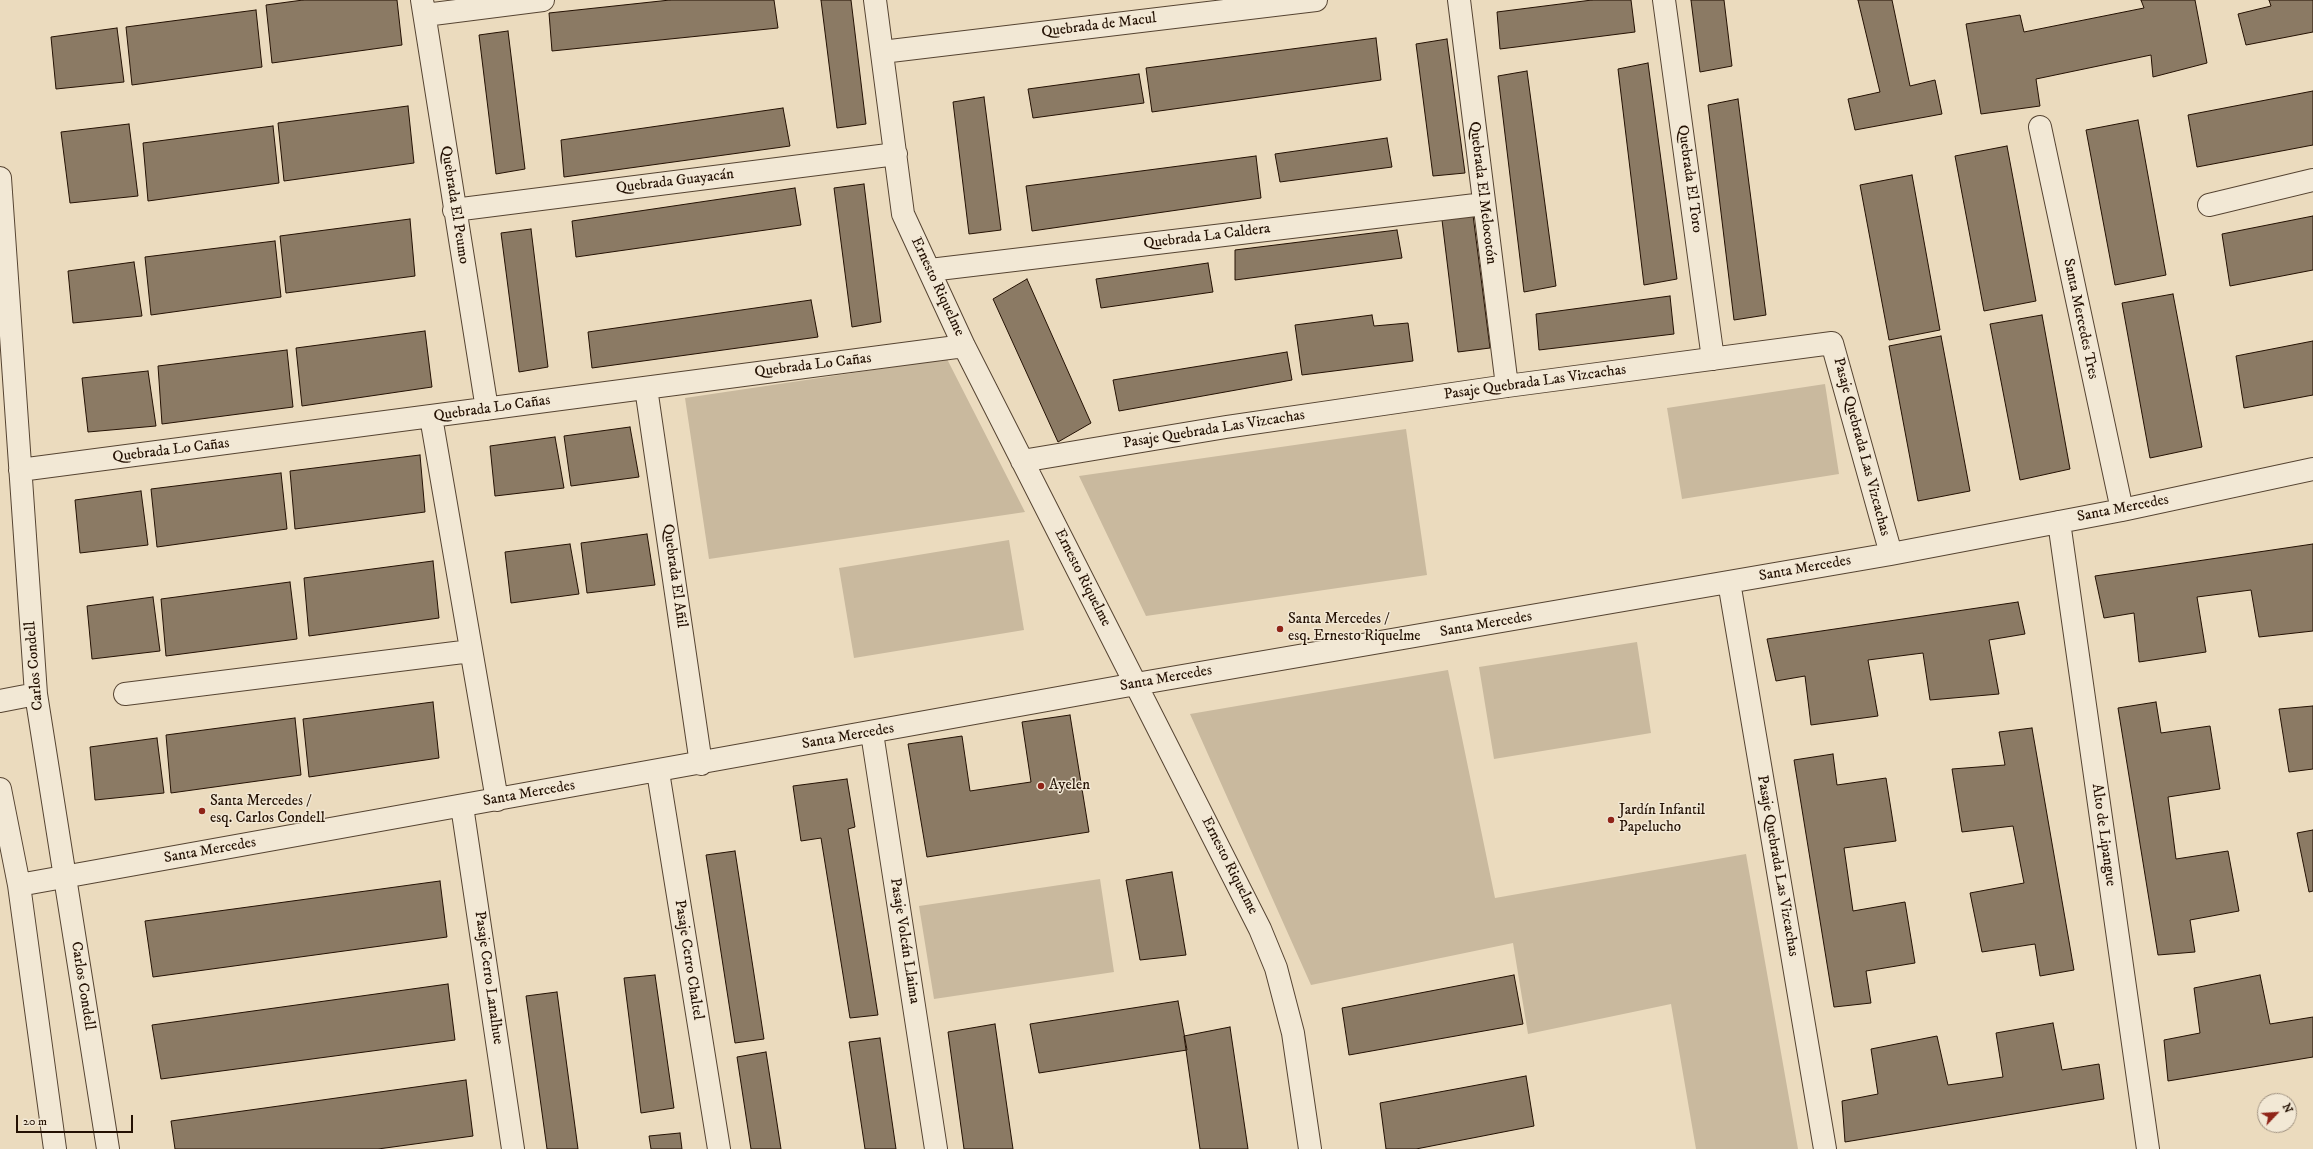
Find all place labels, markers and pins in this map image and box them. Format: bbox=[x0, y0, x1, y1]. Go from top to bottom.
place label: Santa Mercedes / esq. Ernesto Riquelme bbox=[1288, 611, 1421, 646]
marker: Santa Mercedes / esq. Ernesto Riquelme bbox=[1275, 624, 1285, 634]
place label: Ayelen bbox=[1049, 777, 1090, 795]
marker: Ayelen bbox=[1036, 781, 1046, 791]
place label: Santa Mercedes / esq. Carlos Condell bbox=[210, 793, 325, 828]
place label: Jardín Infantil Papelucho bbox=[1619, 802, 1705, 837]
marker: Santa Mercedes / esq. Carlos Condell bbox=[197, 806, 207, 816]
marker: Jardín Infantil Papelucho bbox=[1606, 815, 1616, 825]

